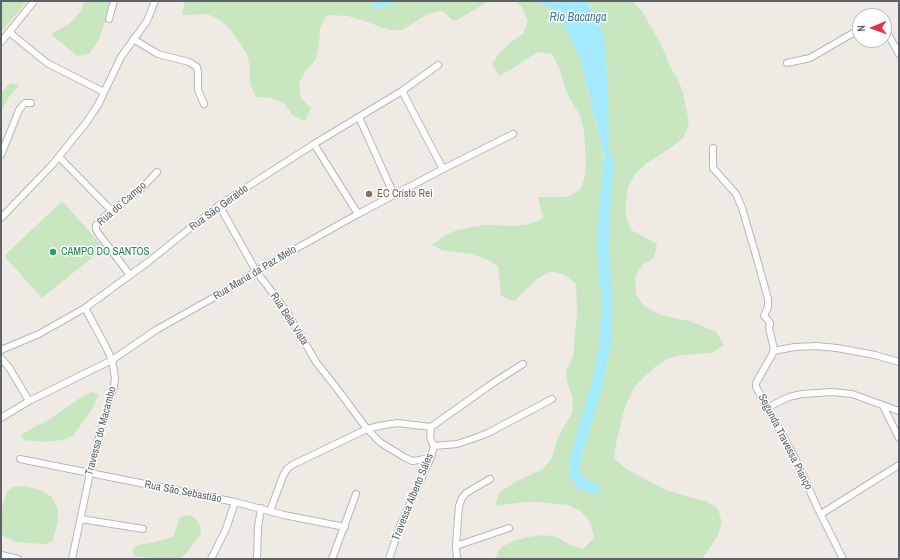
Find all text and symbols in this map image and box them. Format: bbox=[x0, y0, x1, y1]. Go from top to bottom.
north arrow bbox=[852, 8, 892, 48]
water label: Rio Bacanga bbox=[550, 11, 606, 25]
text: N bbox=[854, 25, 868, 32]
street label: Rua do Campo bbox=[95, 179, 149, 229]
street label: Rua São Geraldo bbox=[187, 182, 251, 234]
place label: EC Cristo Rei bbox=[377, 187, 433, 201]
marker: EC Cristo Rei bbox=[364, 189, 374, 199]
street label: Rua Maria da Paz Melo bbox=[211, 243, 299, 303]
place label: CAMPO DO SANTOS bbox=[61, 245, 150, 259]
marker: CAMPO DO SANTOS bbox=[48, 247, 58, 257]
street label: Rua Bela Vista bbox=[267, 290, 311, 348]
street label: Travessa do Macambo bbox=[83, 385, 119, 477]
street label: Segunda Travessa Pianço bbox=[755, 392, 815, 492]
street label: Travessa Alberto Sáles bbox=[389, 451, 437, 543]
street label: Rua São Sebastião bbox=[143, 478, 223, 506]

